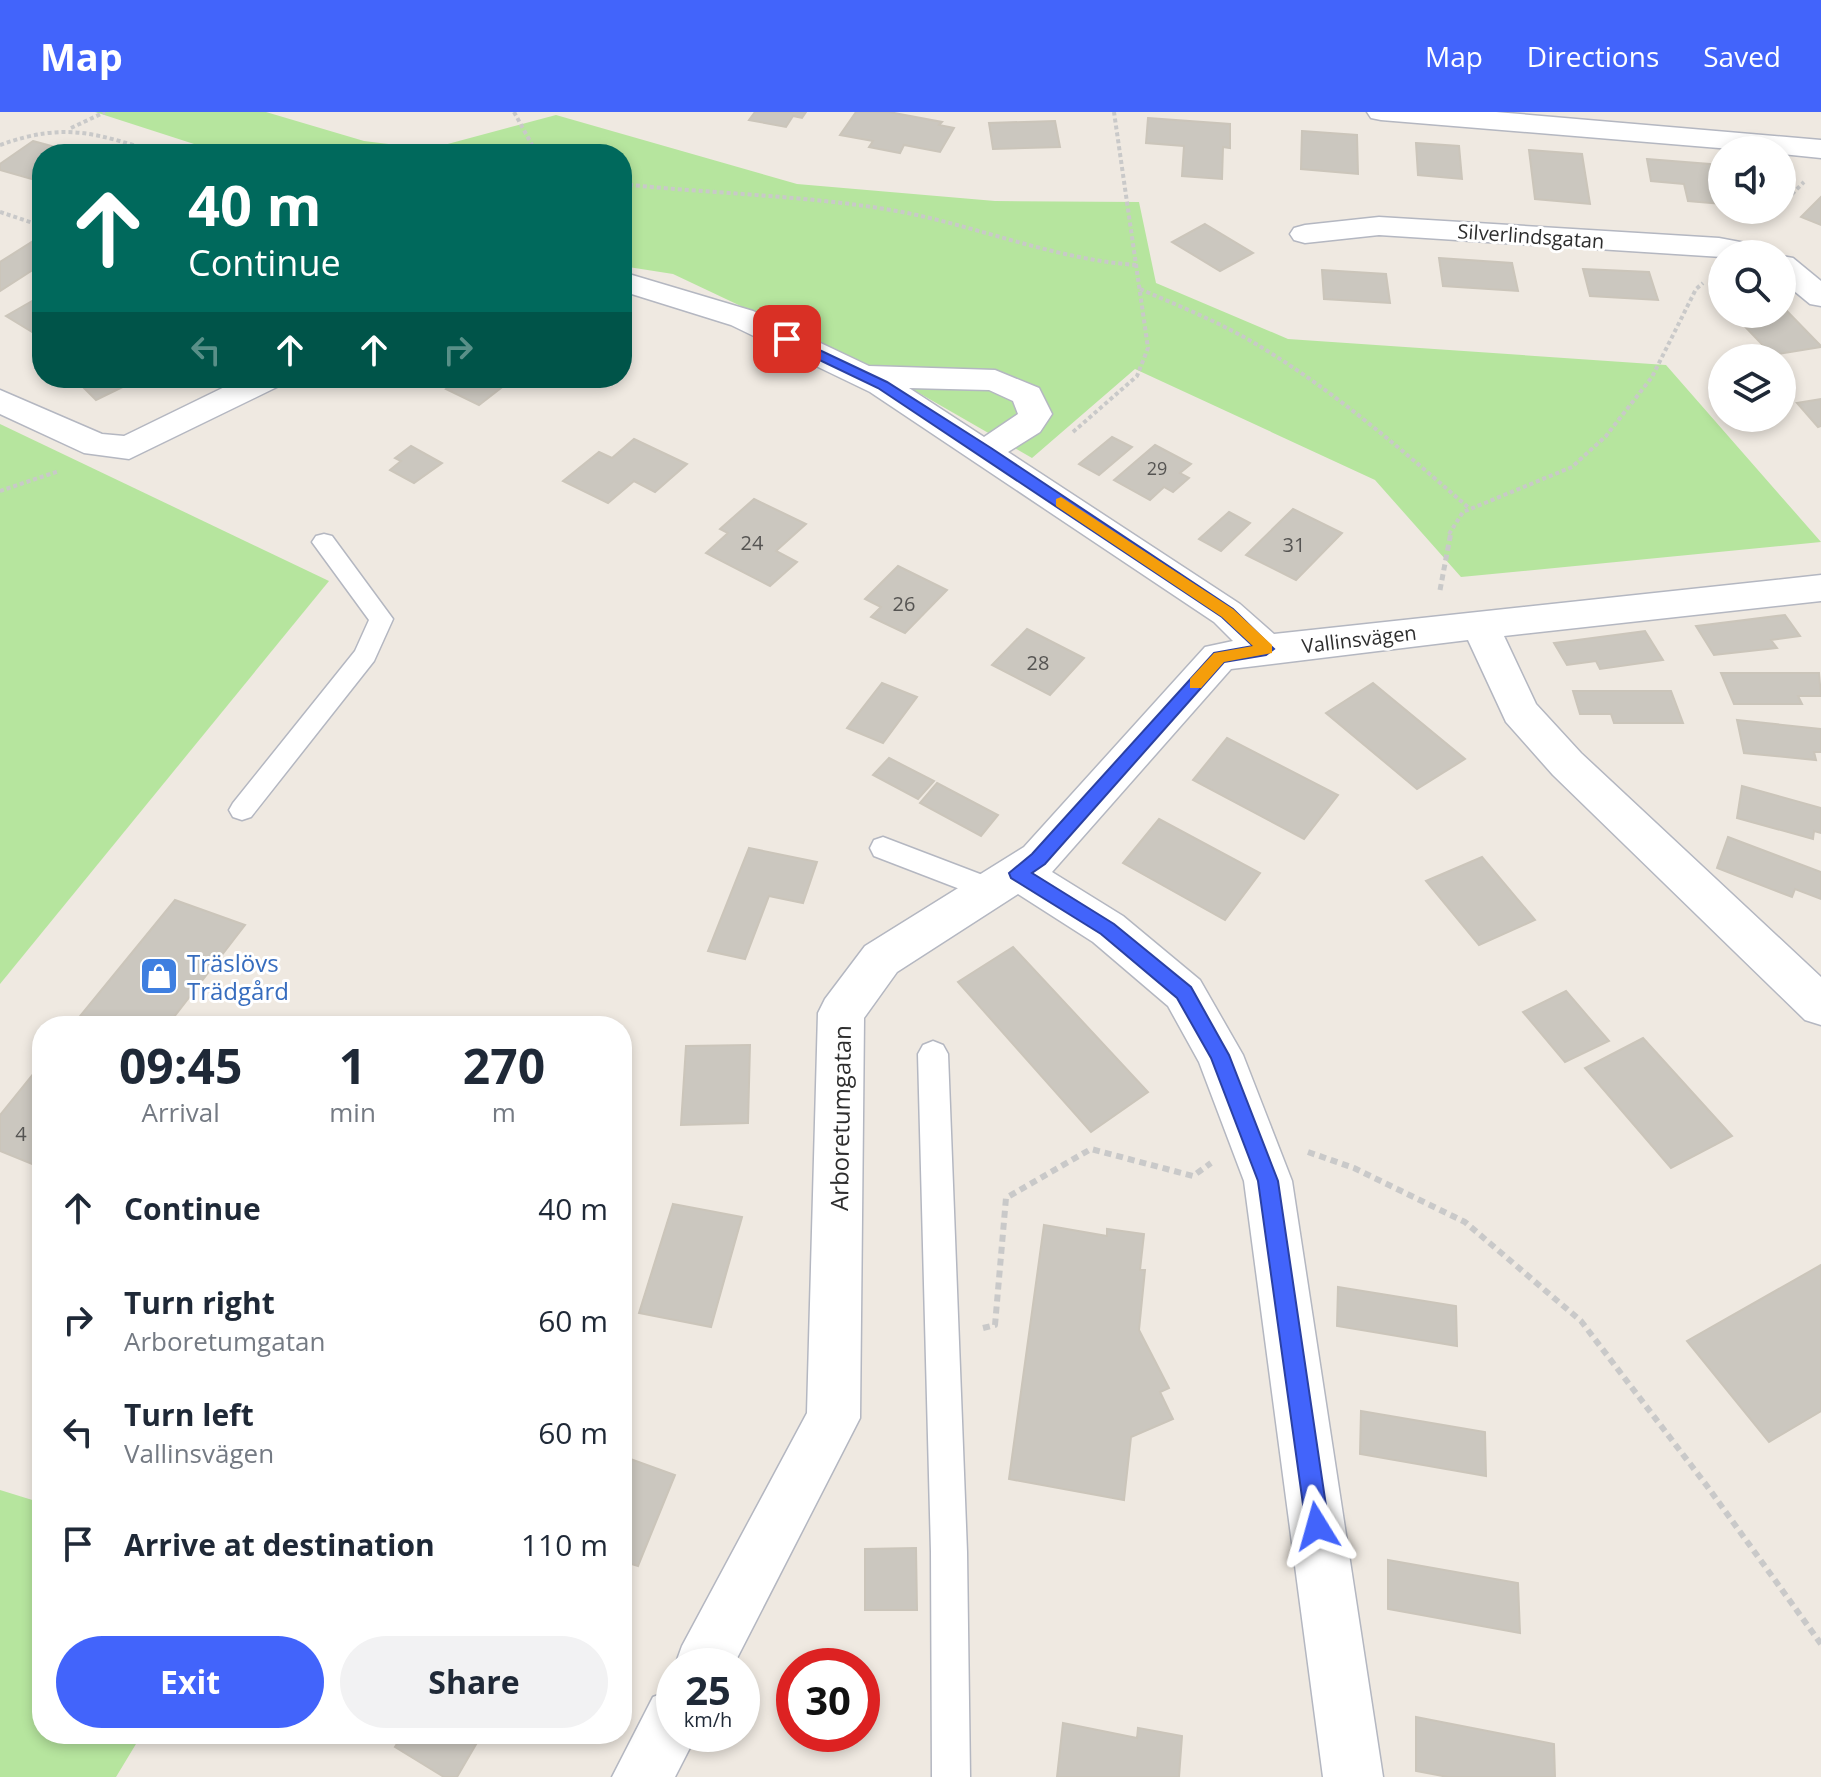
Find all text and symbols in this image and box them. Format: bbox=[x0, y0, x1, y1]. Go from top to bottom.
text: Map bbox=[40, 30, 123, 82]
text: Map bbox=[1425, 37, 1483, 75]
text: Directions bbox=[1527, 37, 1659, 75]
text: Saved bbox=[1703, 37, 1781, 75]
map controls bbox=[1708, 136, 1796, 432]
button: sound bbox=[1708, 136, 1796, 224]
text: 40 m bbox=[188, 166, 322, 242]
icon: ahead bbox=[56, 176, 160, 280]
street label: Silverlindsgatan bbox=[1457, 217, 1605, 255]
text: Continue bbox=[188, 238, 341, 287]
button: search bbox=[1708, 240, 1796, 328]
pin bbox=[753, 305, 821, 373]
icon: arrive bbox=[765, 317, 809, 361]
icon: left bbox=[184, 328, 228, 372]
icon: ahead bbox=[268, 328, 312, 372]
icon: ahead bbox=[352, 328, 396, 372]
icon: right bbox=[436, 328, 480, 372]
button: layers bbox=[1708, 344, 1796, 432]
house number: 29 bbox=[1147, 456, 1167, 480]
house number: 24 bbox=[741, 529, 764, 556]
house number: 31 bbox=[1283, 531, 1305, 558]
house number: 26 bbox=[893, 590, 915, 617]
street label: Vallinsvägen bbox=[1300, 619, 1418, 659]
house number: 28 bbox=[1027, 649, 1049, 676]
place label: Träslövs Trädgård bbox=[187, 946, 289, 1007]
shop icon: Träslövs Trädgård bbox=[138, 955, 180, 997]
street label: Arboretumgatan bbox=[822, 1025, 858, 1211]
text: 09:45 bbox=[119, 1033, 242, 1098]
text: 1 bbox=[339, 1033, 366, 1098]
text: 270 bbox=[463, 1033, 545, 1098]
text: Arrival bbox=[141, 1094, 220, 1130]
text: min bbox=[329, 1094, 376, 1130]
text: m bbox=[492, 1094, 516, 1130]
house number: 4 bbox=[15, 1120, 27, 1147]
icon: ahead bbox=[56, 1186, 100, 1230]
text: Continue bbox=[124, 1188, 261, 1229]
text: 40 m bbox=[538, 1188, 608, 1229]
text: Turn right bbox=[124, 1282, 275, 1323]
icon: right bbox=[56, 1298, 100, 1342]
text: 60 m bbox=[538, 1300, 608, 1341]
text: Arboretumgatan bbox=[124, 1323, 325, 1359]
text: Turn left bbox=[124, 1394, 254, 1435]
icon: left bbox=[56, 1410, 100, 1454]
text: 60 m bbox=[538, 1412, 608, 1453]
text: Vallinsvägen bbox=[124, 1435, 274, 1471]
position arrow bbox=[1275, 1484, 1359, 1568]
icon: arrive bbox=[56, 1522, 100, 1566]
text: Arrive at destination bbox=[124, 1524, 435, 1565]
text: 110 m bbox=[521, 1524, 608, 1565]
button: Exit bbox=[56, 1636, 324, 1728]
button: Share bbox=[340, 1636, 608, 1728]
speed limit sign: 30 bbox=[776, 1648, 880, 1752]
text: 25 bbox=[685, 1662, 731, 1717]
text: km/h bbox=[684, 1706, 732, 1733]

